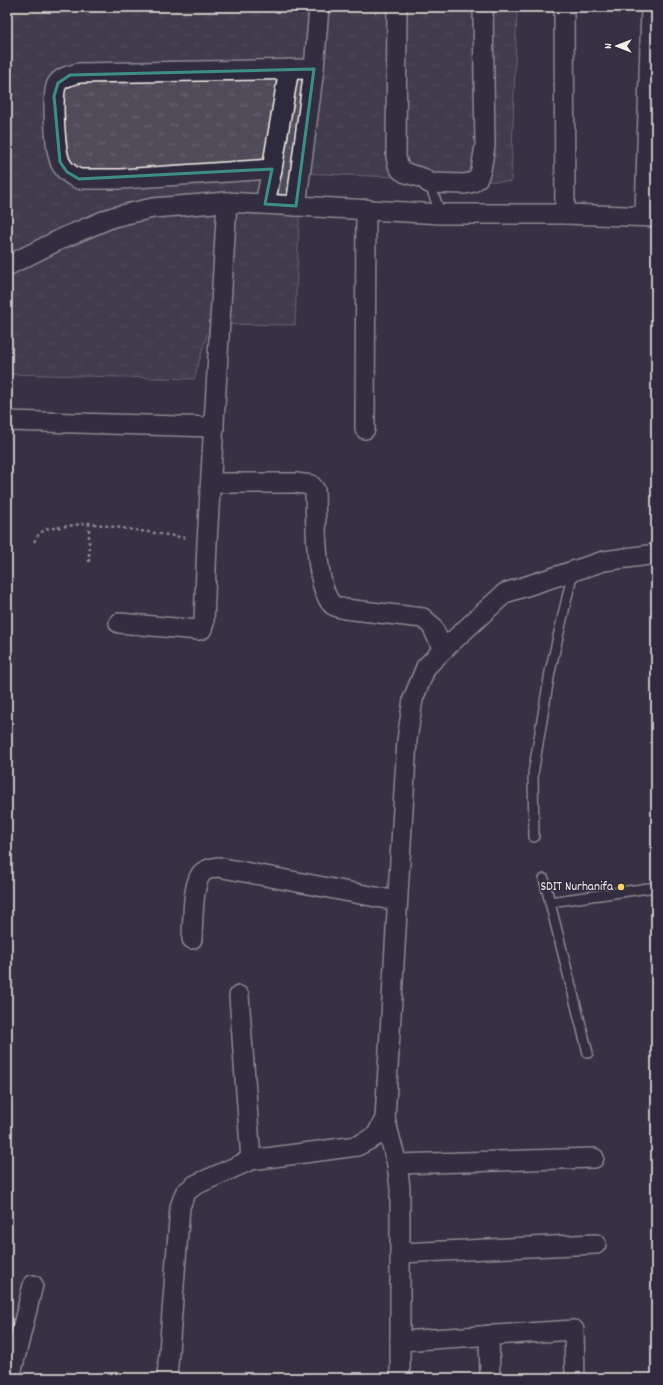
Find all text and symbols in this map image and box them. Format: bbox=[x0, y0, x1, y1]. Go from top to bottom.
north arrow bbox=[597, 26, 637, 66]
text: N bbox=[601, 43, 617, 49]
place label: SDIT Nurhanifa bbox=[540, 878, 614, 897]
marker: SDIT Nurhanifa bbox=[616, 882, 626, 892]

